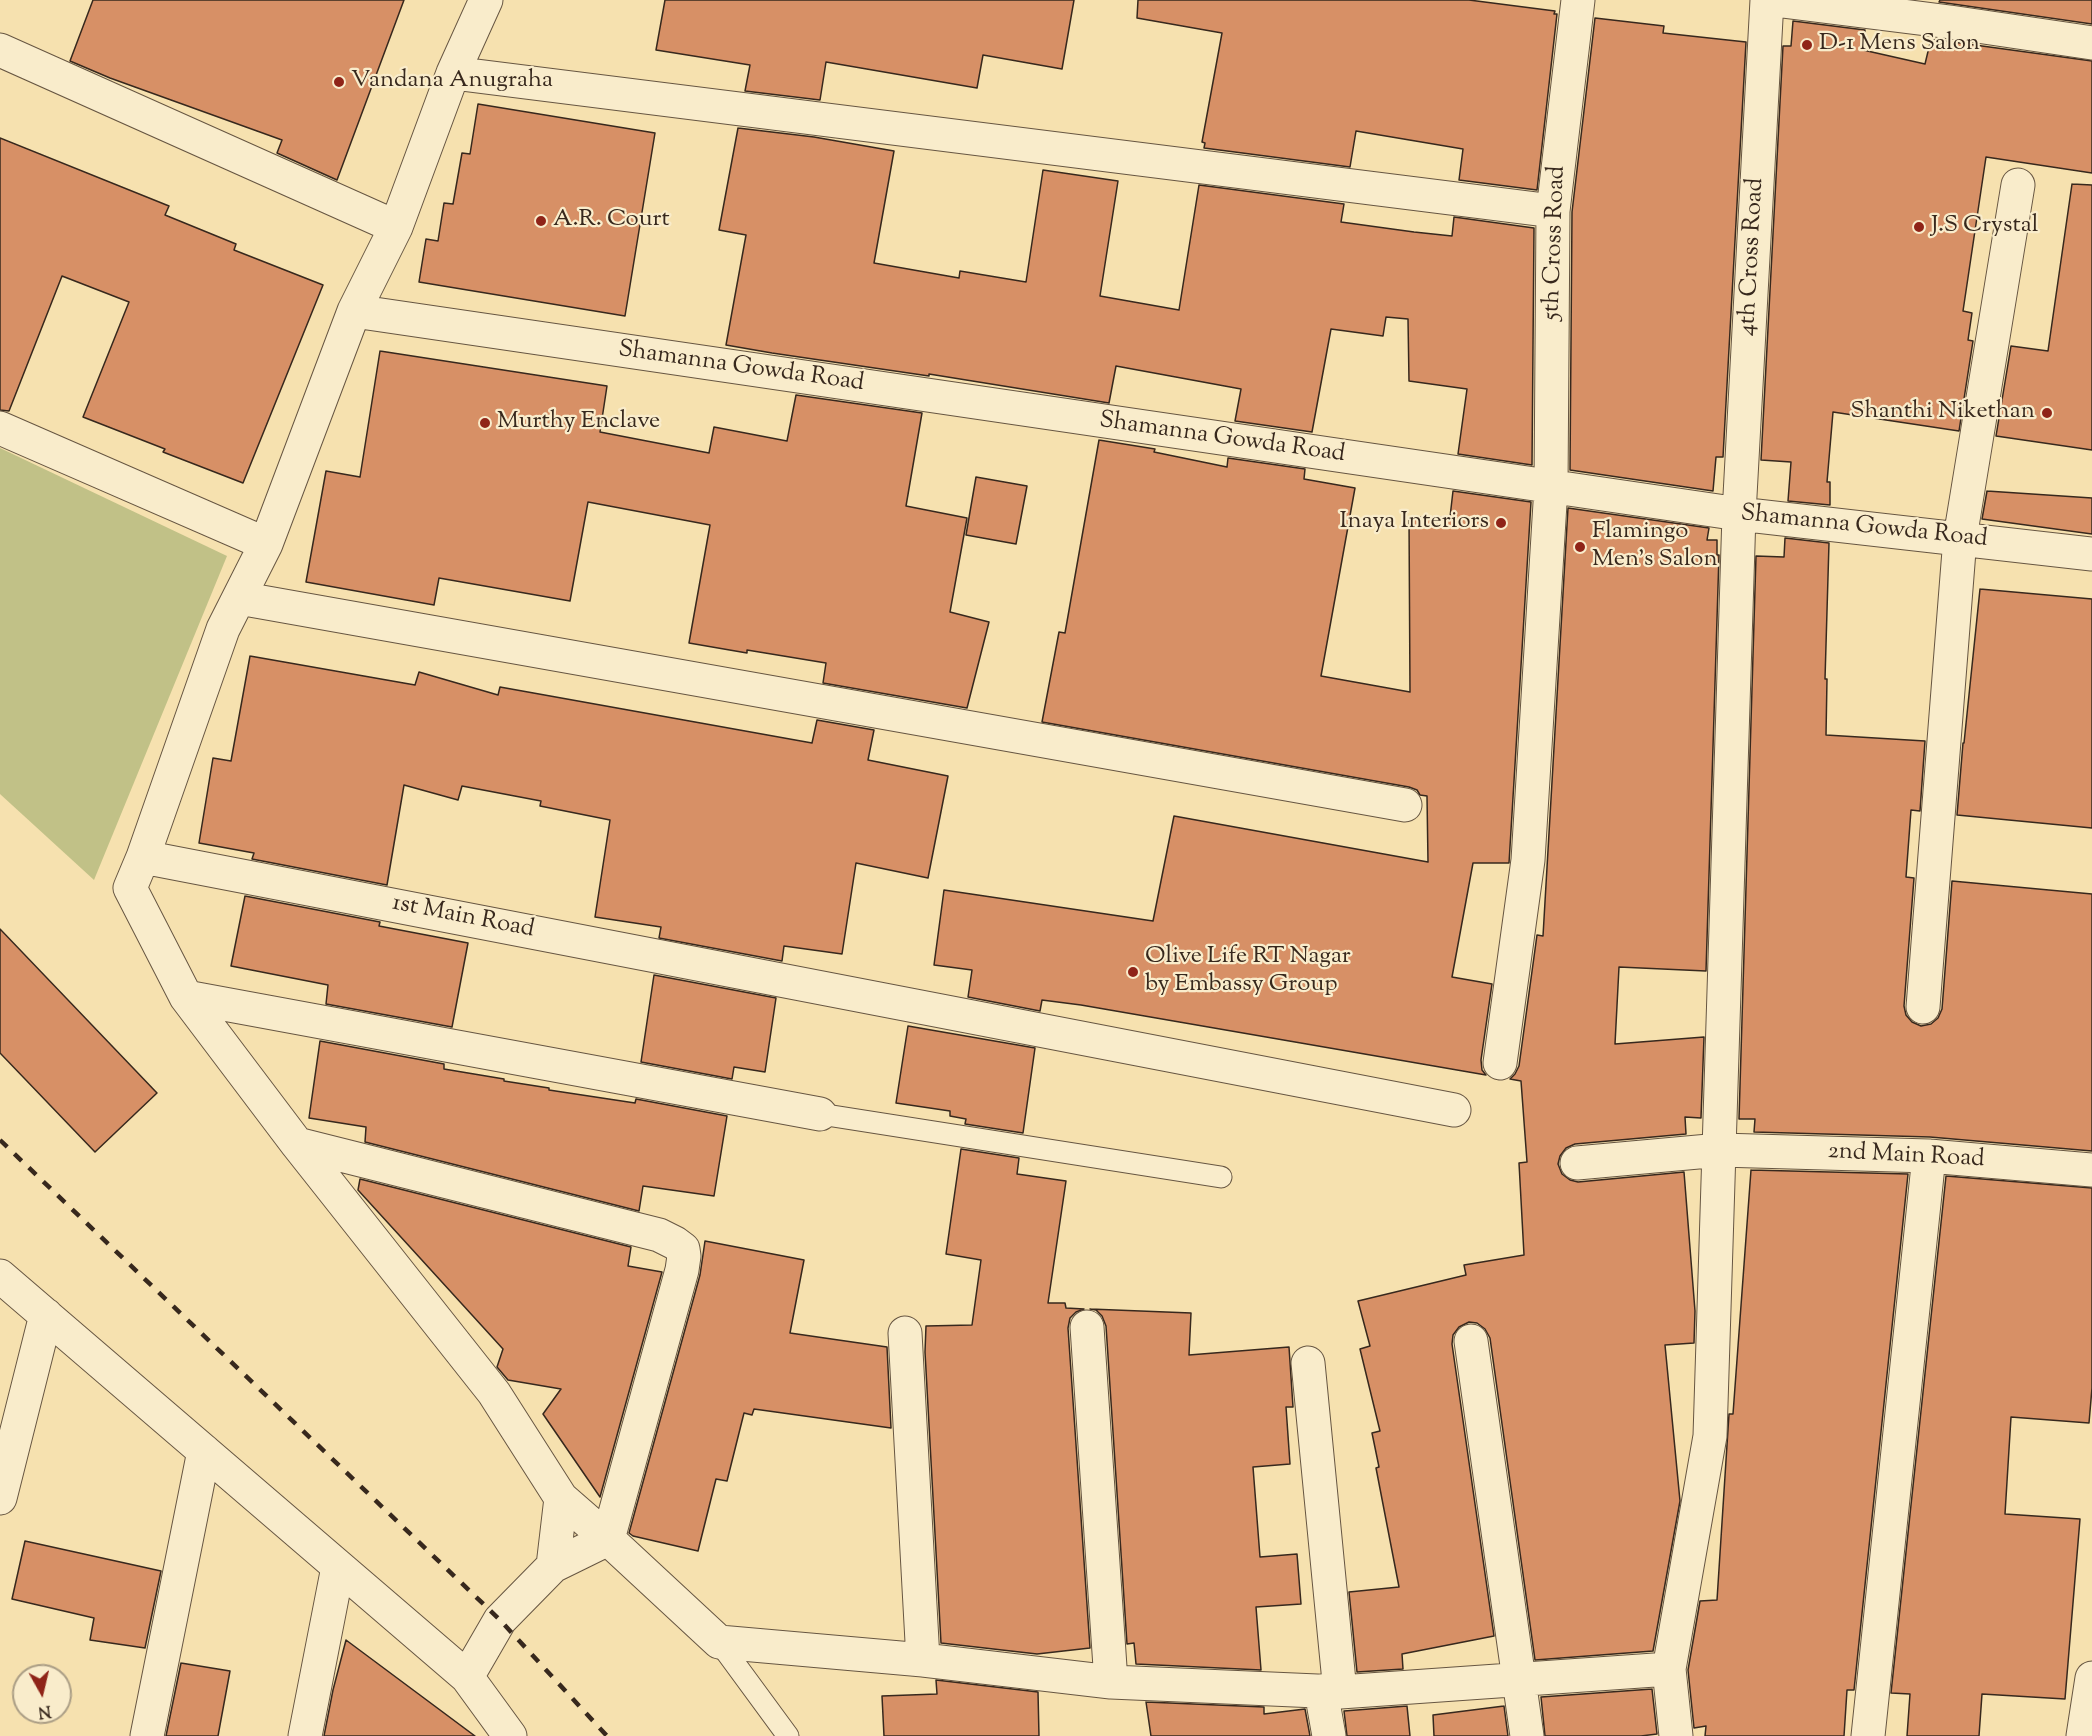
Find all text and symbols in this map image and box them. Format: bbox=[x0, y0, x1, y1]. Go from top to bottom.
place label: D-1 Mens Salon bbox=[1819, 31, 1980, 59]
marker: D-1 Mens Salon bbox=[1800, 38, 1814, 52]
place label: Vandana Anugraha bbox=[351, 68, 553, 96]
marker: Vandana Anugraha bbox=[332, 75, 346, 89]
street label: 5th Cross Road bbox=[1539, 165, 1573, 321]
street label: 4th Cross Road bbox=[1734, 177, 1772, 337]
place label: A.R. Court bbox=[553, 207, 670, 235]
place label: J.S Crystal bbox=[1931, 213, 2038, 241]
marker: A.R. Court bbox=[534, 214, 548, 228]
marker: J.S Crystal bbox=[1912, 220, 1926, 234]
street label: Shamanna Gowda Road bbox=[616, 336, 866, 400]
place label: Shanthi Nikethan bbox=[1850, 399, 2035, 427]
marker: Shanthi Nikethan bbox=[2040, 406, 2054, 420]
street label: Shamanna Gowda Road bbox=[1097, 407, 1347, 471]
place label: Murthy Enclave bbox=[497, 409, 660, 437]
marker: Murthy Enclave bbox=[478, 416, 492, 430]
street label: Shamanna Gowda Road bbox=[1739, 501, 1989, 555]
place label: Inaya Interiors bbox=[1340, 509, 1489, 537]
marker: Inaya Interiors bbox=[1494, 516, 1508, 530]
place label: Flamingo Men's Salon bbox=[1592, 519, 1718, 575]
marker: Flamingo Men's Salon bbox=[1573, 540, 1587, 554]
street label: 1st Main Road bbox=[390, 890, 536, 946]
place label: Olive Life RT Nagar by Embassy Group bbox=[1145, 944, 1351, 1000]
marker: Olive Life RT Nagar by Embassy Group bbox=[1126, 965, 1140, 979]
street label: 2nd Main Road bbox=[1827, 1139, 1985, 1175]
north arrow bbox=[12, 1664, 72, 1724]
text: N bbox=[36, 1698, 52, 1723]

